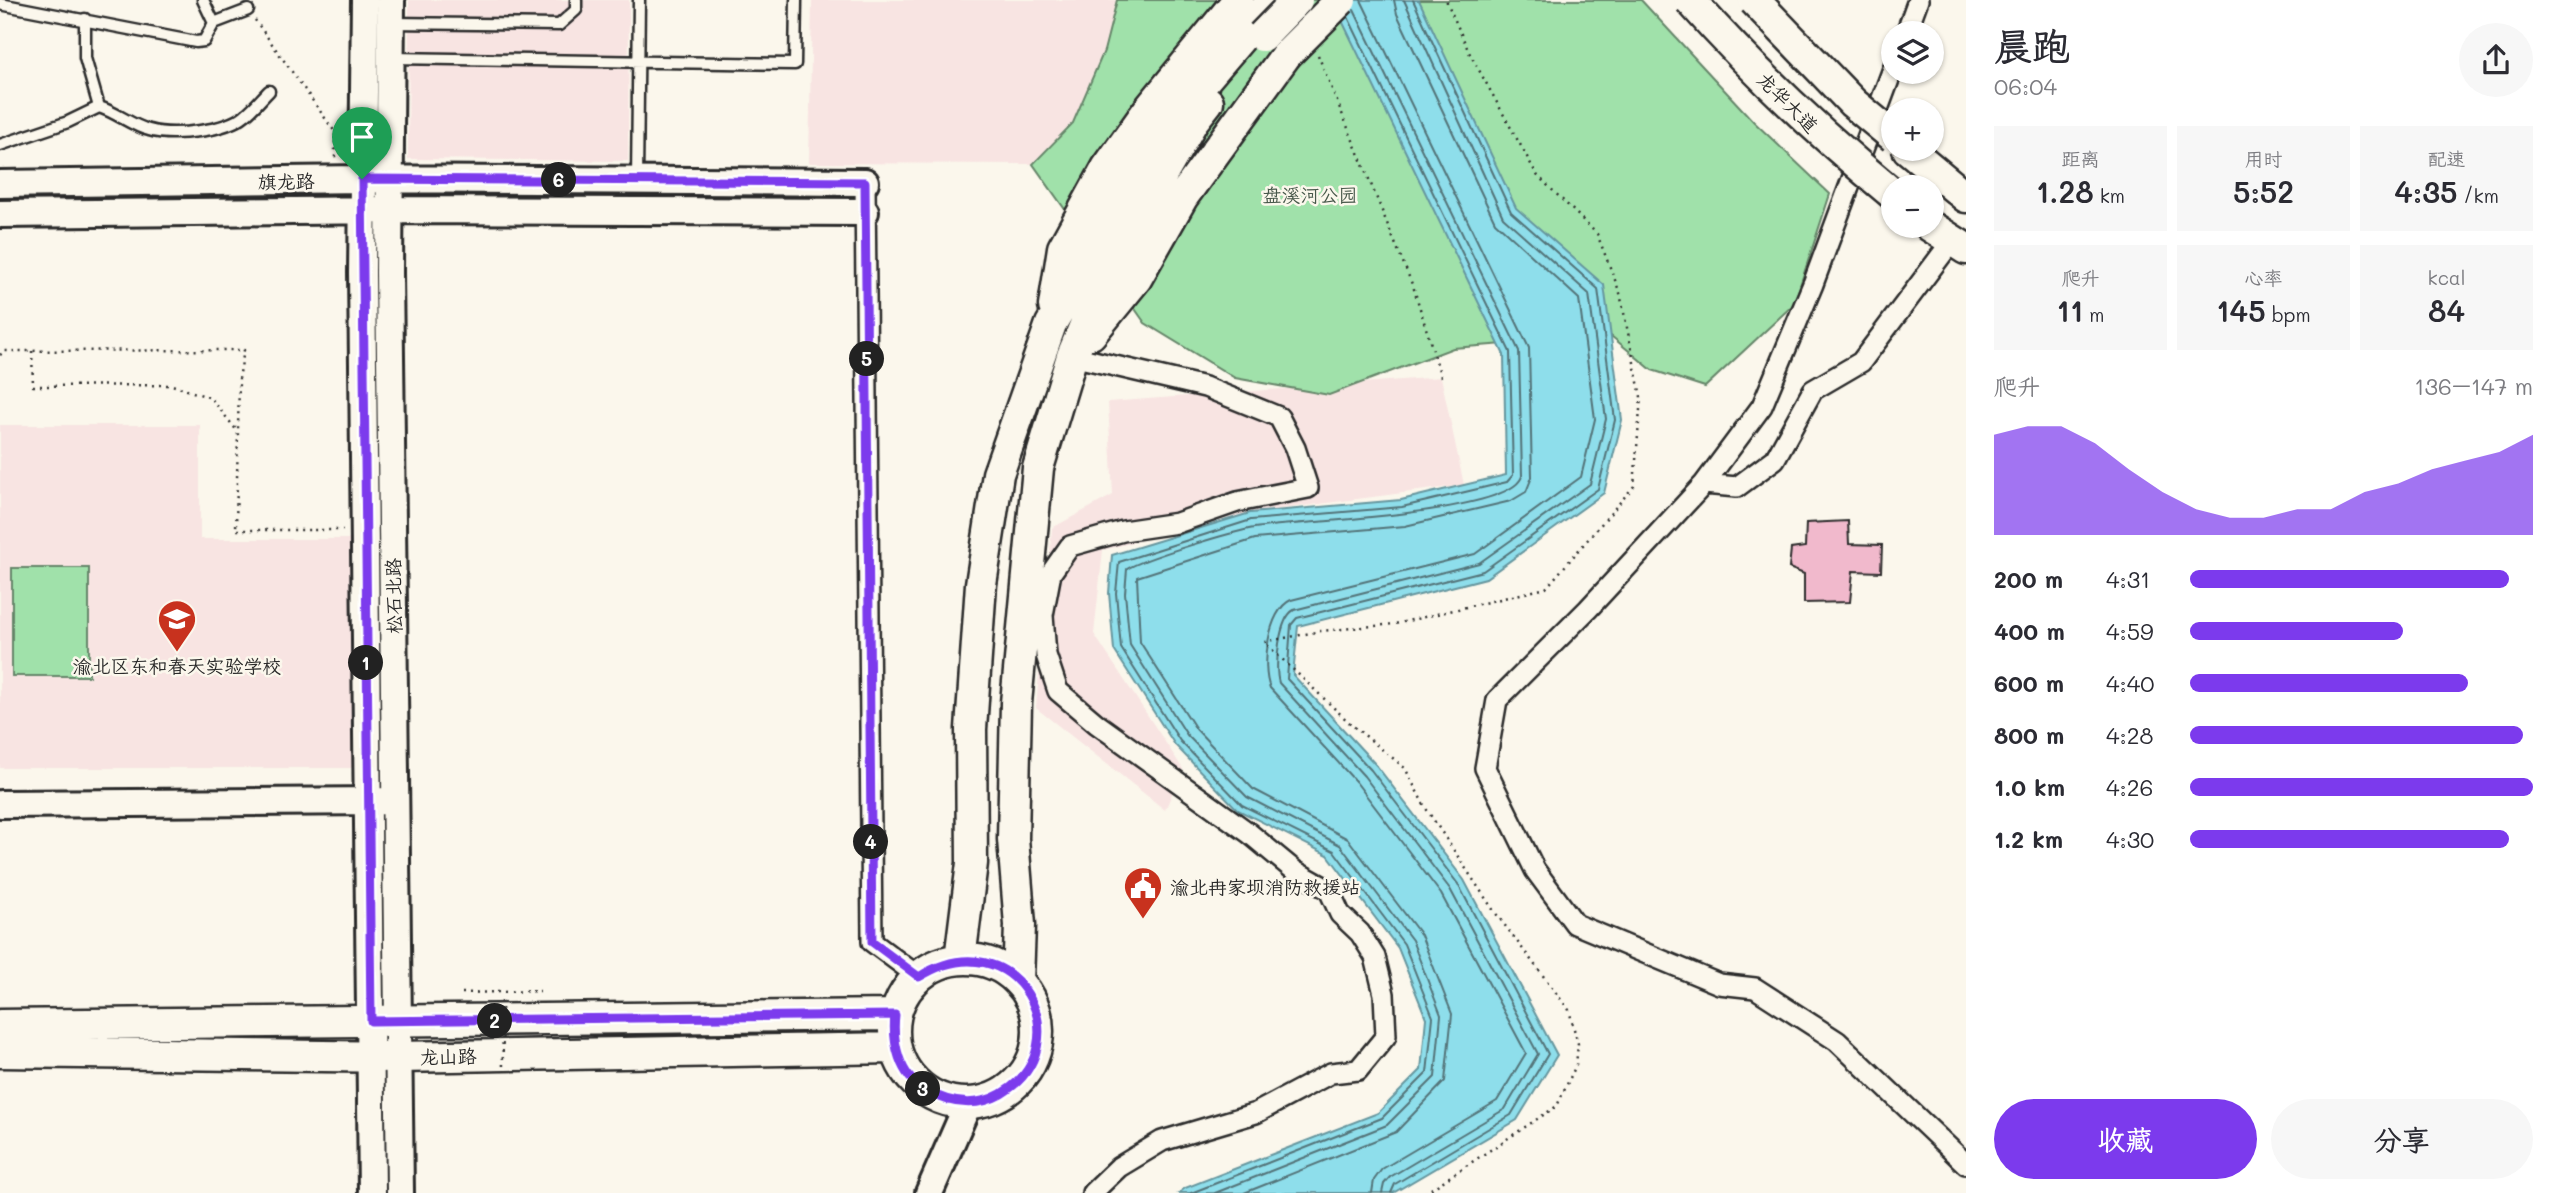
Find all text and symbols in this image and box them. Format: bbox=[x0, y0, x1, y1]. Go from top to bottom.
text: 晨跑 bbox=[1994, 20, 2070, 70]
map controls bbox=[1881, 21, 1944, 238]
button: layers bbox=[1881, 21, 1944, 84]
button: share bbox=[2459, 23, 2533, 97]
street label: 龙华大道 bbox=[1752, 66, 1824, 138]
text: 06:04 bbox=[1994, 71, 2057, 101]
button: + bbox=[1881, 98, 1944, 161]
pin bbox=[332, 107, 392, 179]
icon: arrive bbox=[343, 118, 381, 156]
text: 距离 bbox=[2061, 146, 2100, 171]
text: 用时 bbox=[2244, 146, 2283, 171]
text: 配速 bbox=[2427, 146, 2466, 171]
pin: 6 bbox=[542, 162, 576, 198]
text: 6 bbox=[553, 167, 564, 192]
street label: 旗龙路 bbox=[257, 168, 315, 194]
text: 1.28 bbox=[2036, 171, 2094, 211]
text: 5:52 bbox=[2233, 171, 2294, 211]
text: 4:35 bbox=[2394, 171, 2458, 211]
button: − bbox=[1881, 175, 1944, 238]
park label: 盘溪河公园 bbox=[1262, 182, 1358, 207]
text: km bbox=[2094, 183, 2125, 208]
text: /km bbox=[2458, 183, 2499, 208]
text: 爬升 bbox=[2061, 265, 2100, 290]
text: 心率 bbox=[2244, 265, 2283, 290]
text: kcal bbox=[2428, 265, 2465, 290]
text: 11 bbox=[2057, 290, 2083, 330]
text: 145 bbox=[2216, 290, 2266, 330]
text: 84 bbox=[2428, 290, 2465, 330]
text: m bbox=[2083, 302, 2104, 327]
text: bpm bbox=[2266, 302, 2311, 327]
pin: 5 bbox=[850, 342, 884, 376]
text: 5 bbox=[861, 346, 872, 371]
text: 爬升 bbox=[1994, 371, 2040, 401]
text: 136–147 m bbox=[2414, 371, 2533, 401]
street label: 松石北路 bbox=[380, 558, 406, 634]
text: 200 m bbox=[1994, 564, 2063, 594]
text: 4:31 bbox=[2106, 564, 2150, 594]
school or university icon: 渝北区东和春天实验学校 bbox=[156, 598, 198, 653]
text: 400 m bbox=[1994, 616, 2065, 646]
text: 4:59 bbox=[2106, 616, 2154, 646]
pin: 1 bbox=[348, 646, 384, 680]
text: 1 bbox=[361, 650, 370, 675]
place label: 渝北区东和春天实验学校 bbox=[72, 653, 282, 678]
text: 600 m bbox=[1994, 668, 2064, 698]
text: 4:40 bbox=[2106, 668, 2154, 698]
text: 800 m bbox=[1994, 720, 2064, 750]
text: 4:28 bbox=[2106, 720, 2153, 750]
text: 1.0 km bbox=[1994, 772, 2065, 802]
text: 4:26 bbox=[2106, 772, 2153, 802]
pin: 4 bbox=[854, 824, 888, 860]
text: 1.2 km bbox=[1994, 824, 2063, 854]
text: 4:30 bbox=[2106, 824, 2154, 854]
text: 4 bbox=[864, 829, 877, 854]
public building icon: 渝北冉家坝消防救援站 bbox=[1122, 865, 1164, 920]
place label: 渝北冉家坝消防救援站 bbox=[1170, 874, 1360, 899]
pin: 2 bbox=[477, 1004, 512, 1038]
text: 2 bbox=[489, 1008, 500, 1033]
street label: 龙山路 bbox=[419, 1043, 477, 1069]
pin: 3 bbox=[906, 1072, 940, 1106]
text: 3 bbox=[917, 1076, 928, 1101]
button: 收藏 bbox=[1994, 1099, 2257, 1179]
button: 分享 bbox=[2271, 1099, 2533, 1179]

